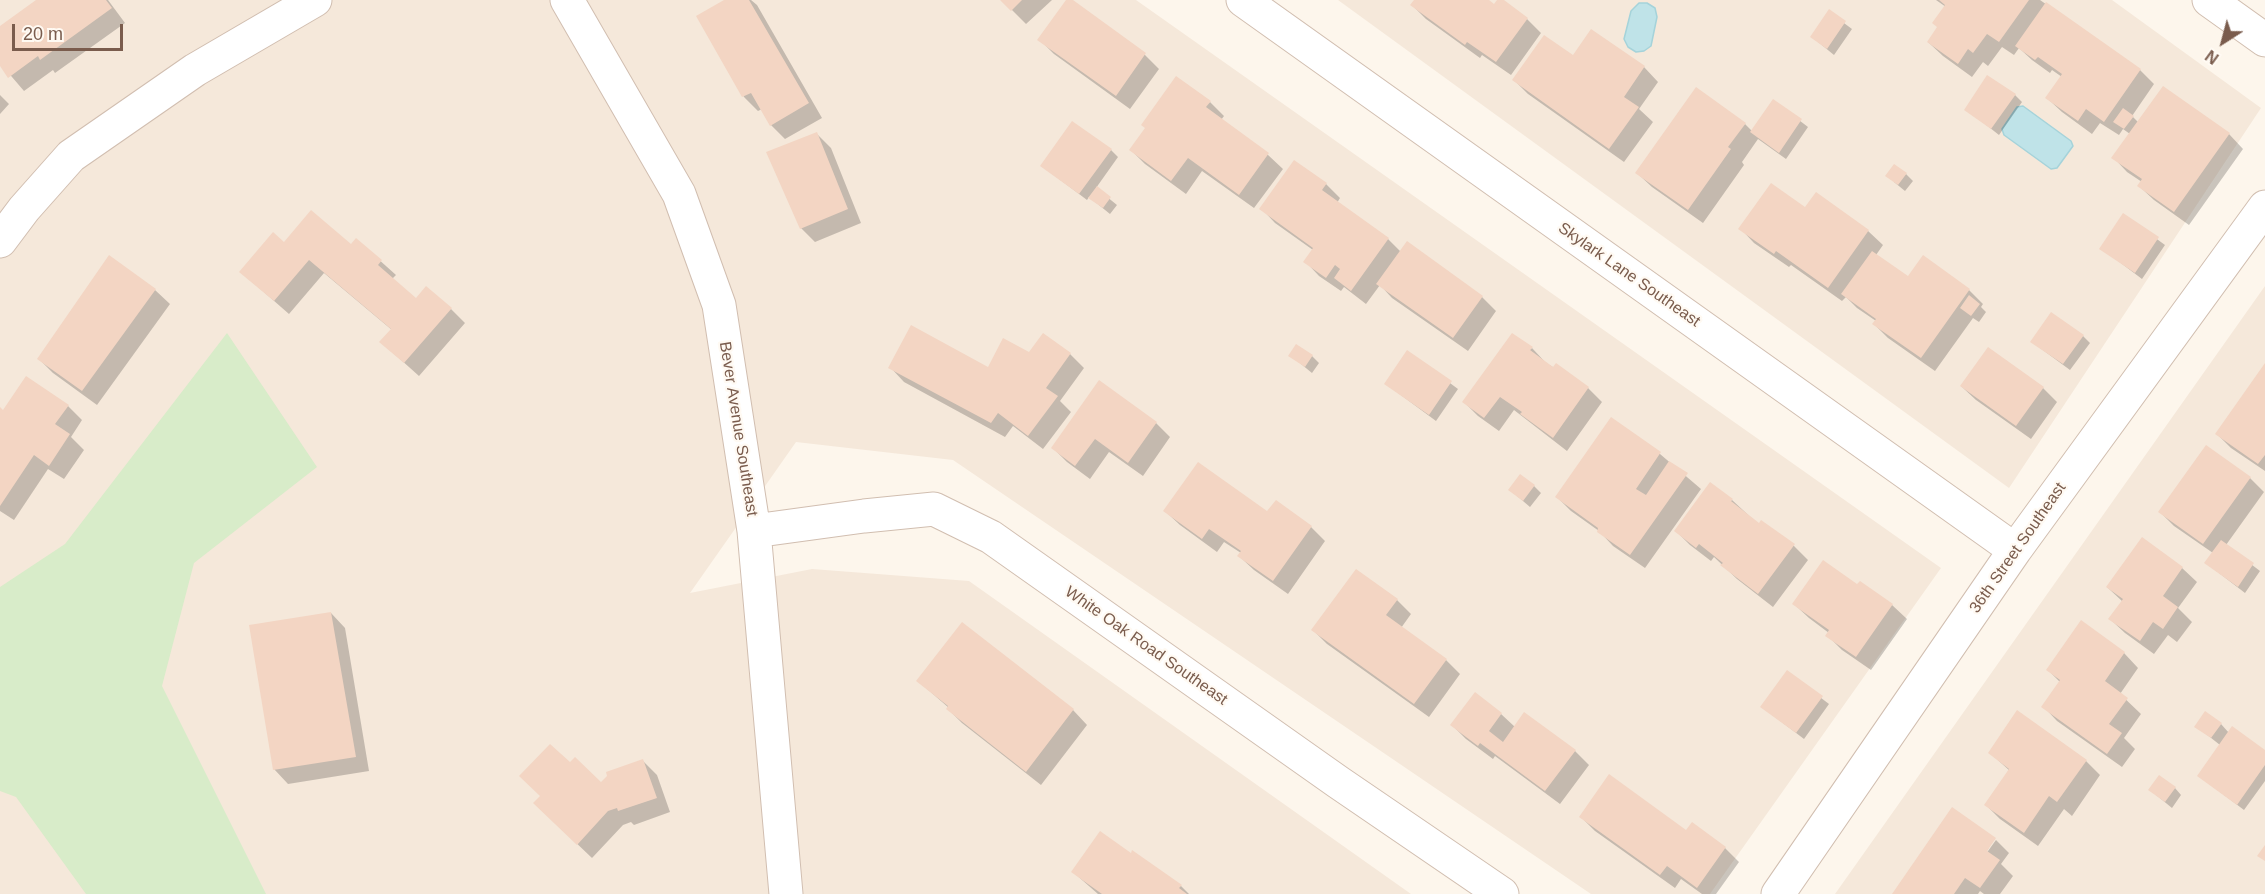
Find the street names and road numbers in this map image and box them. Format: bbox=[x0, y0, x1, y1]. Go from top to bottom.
street label: Skylark Lane Southeast bbox=[1554, 219, 1704, 331]
street label: Bever Avenue Southeast bbox=[715, 340, 761, 518]
street label: 36th Street Southeast bbox=[1966, 479, 2070, 617]
street label: White Oak Road Southeast bbox=[1061, 583, 1231, 709]

